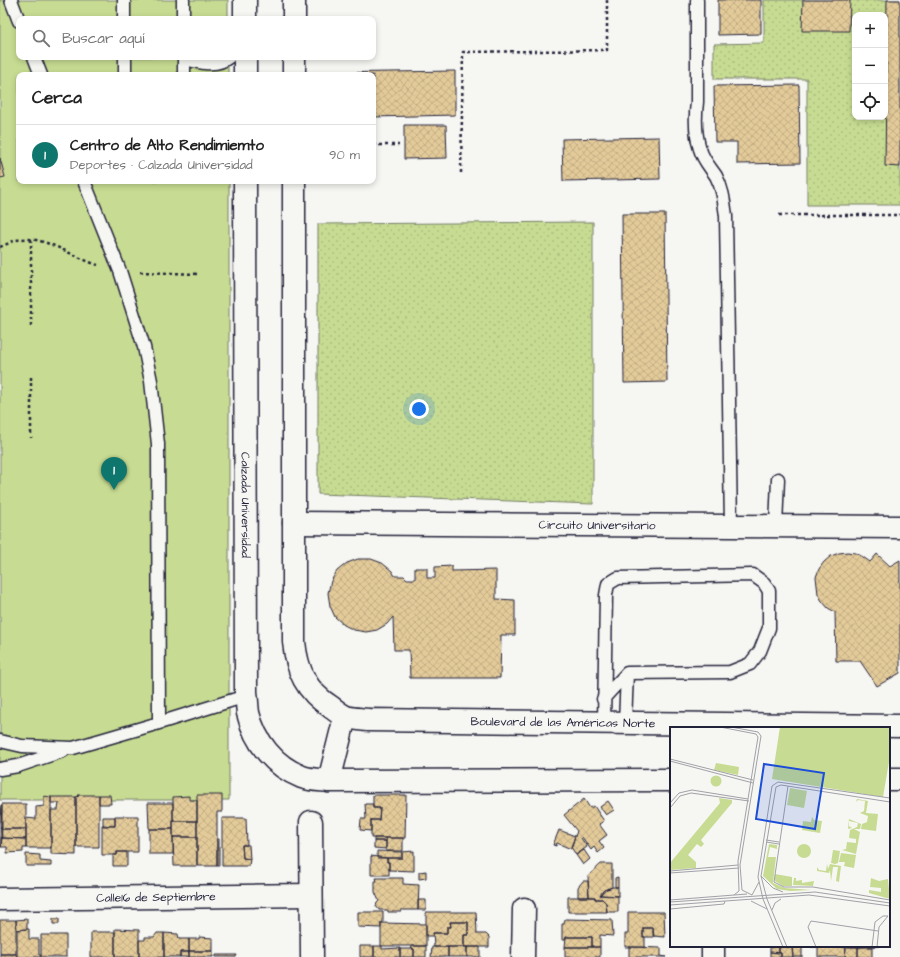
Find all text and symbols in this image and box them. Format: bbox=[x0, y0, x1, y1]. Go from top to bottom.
map controls bbox=[852, 12, 888, 120]
button: + bbox=[852, 12, 888, 48]
search box bbox=[16, 16, 376, 60]
icon: search bbox=[30, 27, 52, 49]
text: Buscar aquí bbox=[62, 28, 144, 49]
button: − bbox=[852, 48, 888, 84]
button: locate bbox=[852, 84, 888, 120]
text: Cerca bbox=[32, 86, 82, 110]
text: Centro de Alto Rendimiemto bbox=[70, 135, 264, 156]
text: 1 bbox=[44, 146, 46, 164]
text: 90 m bbox=[329, 146, 360, 164]
text: Deportes · Calzada Universidad bbox=[70, 156, 253, 174]
your location bbox=[409, 399, 429, 419]
street label: Calzada Universidad bbox=[237, 452, 254, 558]
pin: 1 bbox=[101, 457, 127, 490]
street label: Circuito Universitario bbox=[539, 516, 656, 534]
street label: Boulevard de las Américas Norte bbox=[470, 713, 656, 732]
inset map bbox=[670, 727, 890, 947]
street label: Calle16 de Septiembre bbox=[96, 888, 216, 906]

